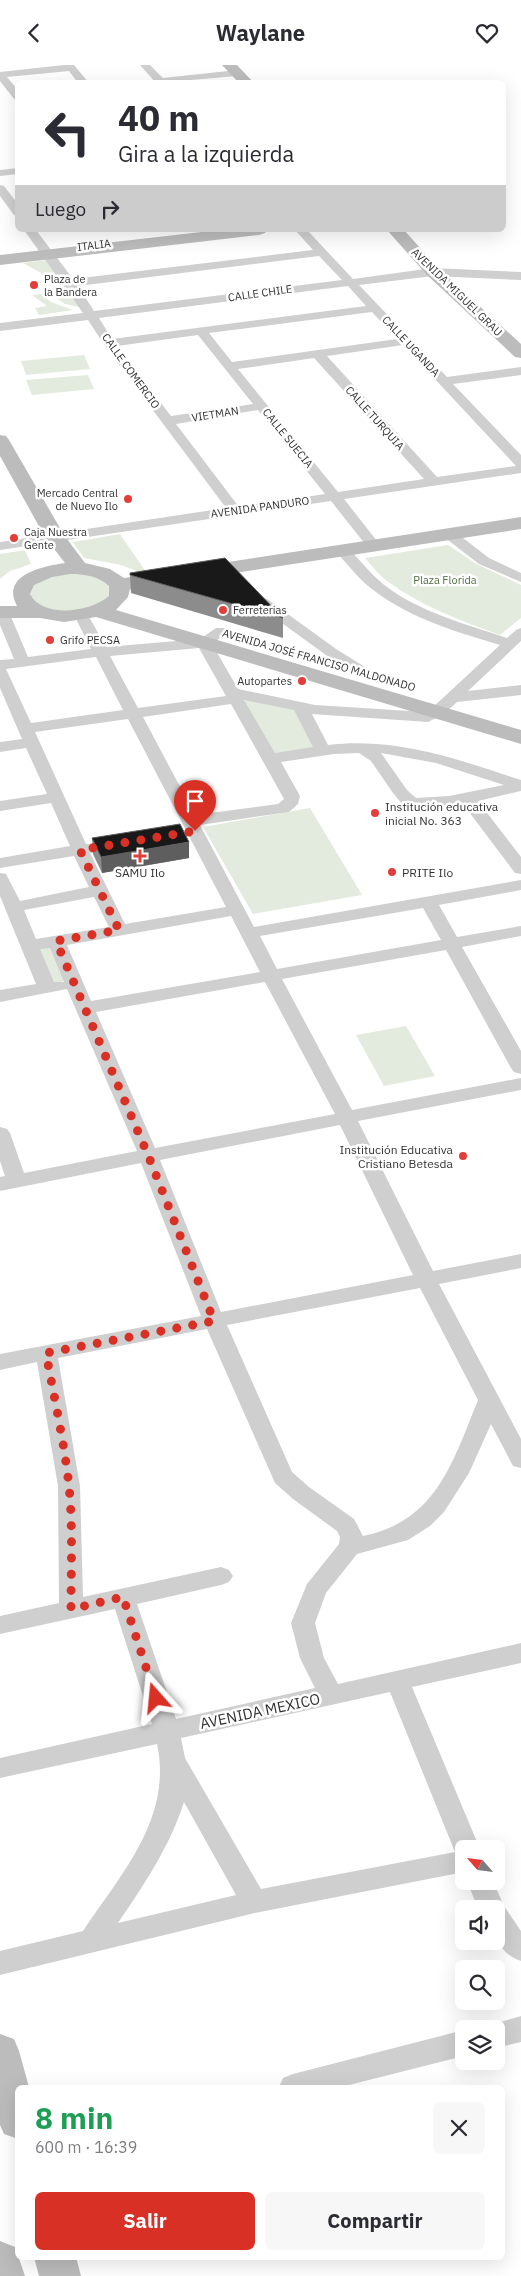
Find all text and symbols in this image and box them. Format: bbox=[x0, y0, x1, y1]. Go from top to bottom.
text: Waylane bbox=[216, 18, 305, 47]
icon: back bbox=[20, 19, 48, 47]
icon: heart bbox=[473, 19, 501, 47]
text: 40 m bbox=[118, 95, 200, 141]
icon: left bbox=[35, 100, 100, 165]
text: Gira a la izquierda bbox=[118, 139, 294, 168]
icon: right bbox=[96, 195, 124, 223]
text: Luego bbox=[35, 197, 86, 221]
street label: ITALIA bbox=[76, 236, 112, 254]
street label: AVENIDA MIGUEL GRAU bbox=[409, 245, 505, 339]
place label: Plaza de la Bandera bbox=[44, 272, 97, 299]
marker: Plaza de la Bandera bbox=[28, 279, 40, 291]
street label: CALLE CHILE bbox=[227, 282, 293, 304]
street label: CALLE UGANDA bbox=[379, 313, 443, 379]
street label: CALLE COMERCIO bbox=[99, 331, 163, 412]
street label: CALLE TURQUIA bbox=[343, 383, 407, 453]
street label: VIETMAN bbox=[190, 403, 240, 425]
street label: CALLE SUECIA bbox=[260, 405, 316, 471]
place label: Mercado Central de Nuevo Ilo bbox=[37, 486, 118, 513]
marker: Mercado Central de Nuevo Ilo bbox=[122, 493, 134, 505]
street label: AVENIDA PANDURO bbox=[210, 493, 310, 521]
place label: Caja Nuestra Gente bbox=[24, 525, 87, 552]
marker: Caja Nuestra Gente bbox=[8, 532, 20, 544]
park label: Plaza Florida bbox=[413, 573, 477, 587]
place label: Ferreterias bbox=[233, 603, 287, 617]
marker: Ferreterias bbox=[217, 604, 229, 616]
street label: AVENIDA JOSÉ FRANCISO MALDONADO bbox=[221, 626, 417, 694]
place label: Grifo PECSA bbox=[60, 633, 120, 647]
marker: Grifo PECSA bbox=[44, 634, 56, 646]
place label: Autopartes bbox=[237, 674, 292, 688]
marker: Autopartes bbox=[296, 675, 308, 687]
pin bbox=[174, 780, 216, 831]
icon: arrive bbox=[181, 787, 209, 815]
place label: Institución educativa inicial No. 363 bbox=[385, 799, 499, 828]
marker: Institución educativa inicial No. 363 bbox=[369, 807, 381, 819]
marker: SAMU Ilo bbox=[133, 849, 147, 863]
place label: SAMU Ilo bbox=[115, 865, 165, 880]
place label: PRITE Ilo bbox=[402, 865, 453, 880]
marker: PRITE Ilo bbox=[386, 866, 398, 878]
place label: Institución Educativa Cristiano Betesda bbox=[339, 1142, 454, 1171]
marker: Institución Educativa Cristiano Betesda bbox=[457, 1150, 469, 1162]
position arrow bbox=[129, 1671, 181, 1723]
street label: AVENIDA MEXICO bbox=[198, 1689, 322, 1733]
north arrow bbox=[455, 1840, 505, 1890]
map controls bbox=[455, 1840, 505, 2070]
button: sound bbox=[455, 1900, 505, 1950]
button: search bbox=[455, 1960, 505, 2010]
button: layers bbox=[455, 2020, 505, 2070]
text: 8 min bbox=[35, 2098, 113, 2137]
button: close bbox=[433, 2102, 485, 2154]
text: 600 m · 16:39 bbox=[35, 2137, 137, 2157]
button: Salir bbox=[35, 2192, 255, 2250]
button: Compartir bbox=[265, 2192, 485, 2250]

